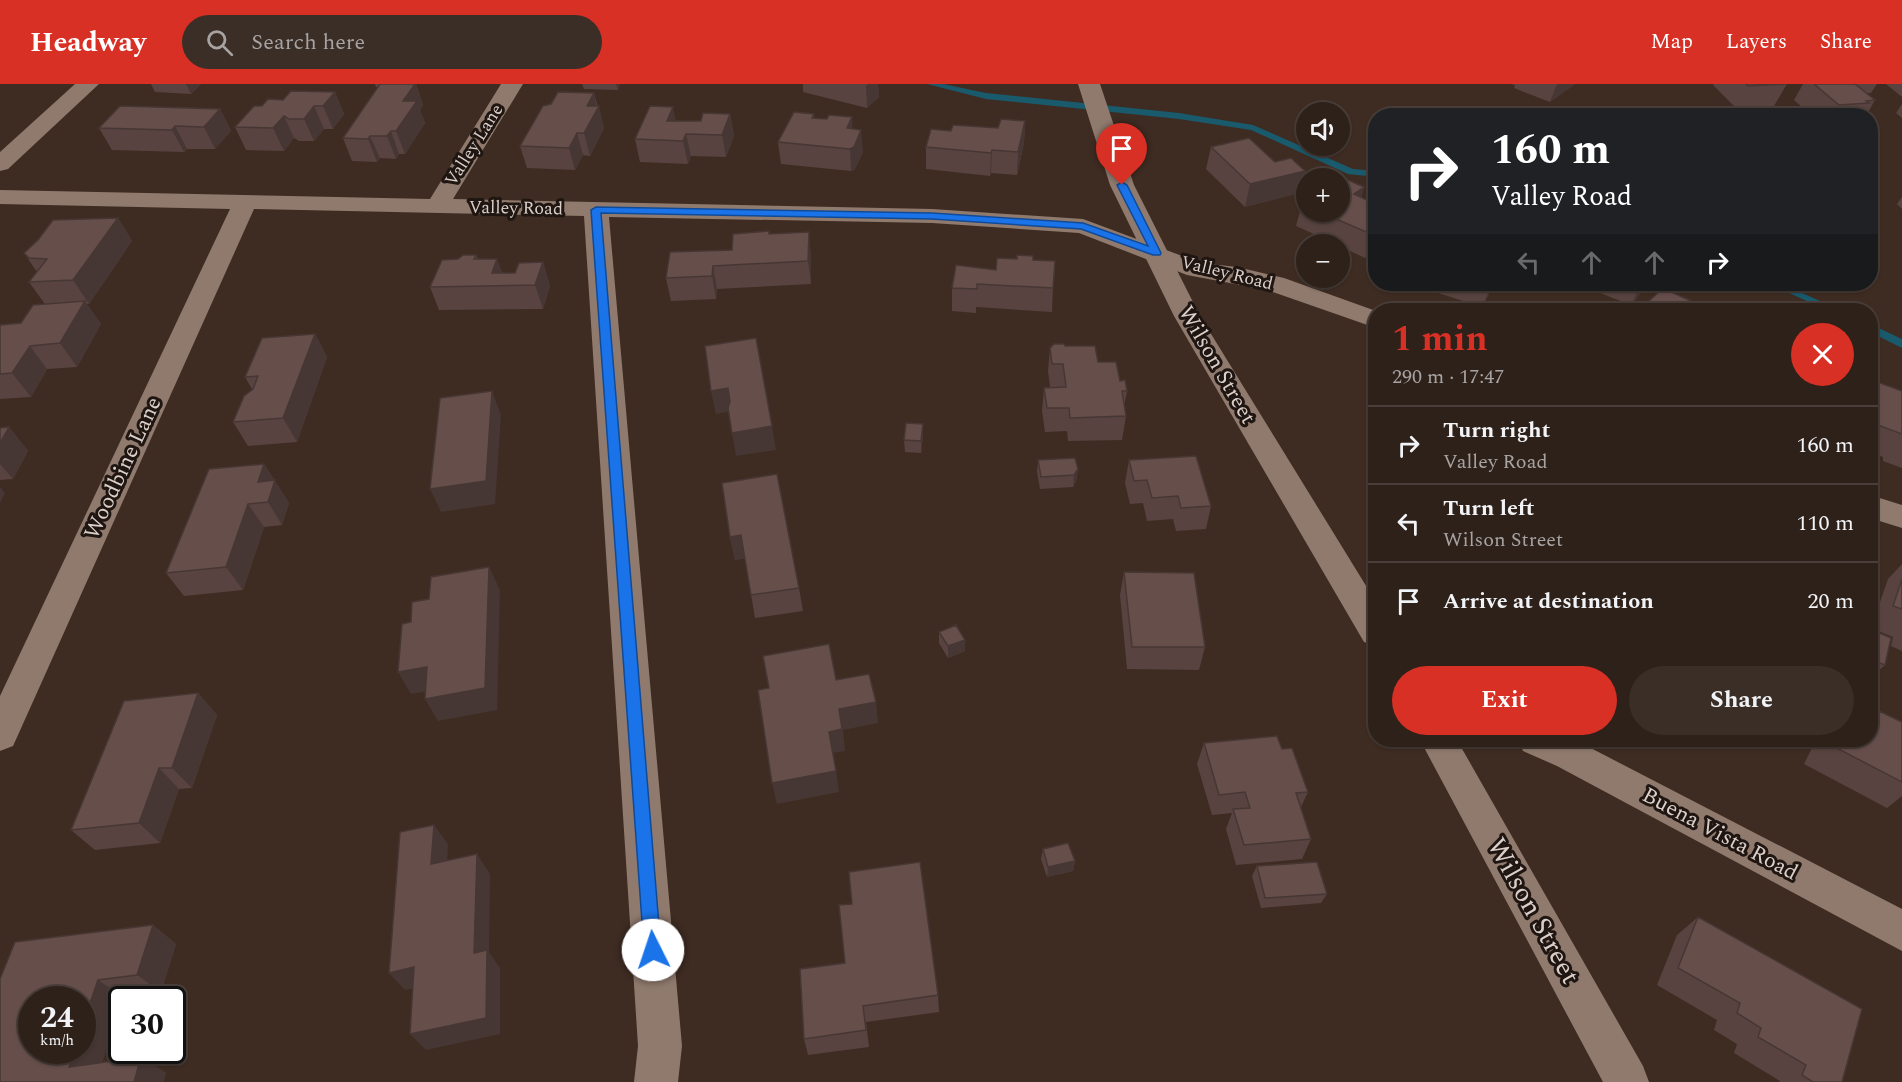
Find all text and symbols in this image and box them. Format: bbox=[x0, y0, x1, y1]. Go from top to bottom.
search box bbox=[182, 15, 602, 69]
text: Headway bbox=[30, 21, 146, 64]
icon: search bbox=[203, 26, 236, 59]
text: Search here bbox=[251, 26, 365, 59]
text: Map bbox=[1651, 26, 1693, 58]
text: Layers bbox=[1726, 26, 1787, 58]
text: Share bbox=[1820, 26, 1872, 58]
street label: Valley Lane bbox=[438, 98, 510, 192]
map controls bbox=[1296, 102, 1350, 288]
button: sound bbox=[1296, 102, 1350, 156]
text: 160 m bbox=[1491, 119, 1610, 182]
pin bbox=[1096, 123, 1147, 185]
icon: arrive bbox=[1105, 132, 1138, 165]
icon: right bbox=[1392, 132, 1470, 210]
button: + bbox=[1296, 168, 1350, 222]
text: Valley Road bbox=[1491, 176, 1632, 218]
street label: Valley Road bbox=[469, 194, 563, 222]
button: − bbox=[1296, 234, 1350, 288]
icon: left bbox=[1512, 246, 1545, 279]
icon: ahead bbox=[1575, 246, 1608, 279]
icon: ahead bbox=[1638, 246, 1671, 279]
icon: right bbox=[1701, 246, 1734, 279]
street label: Valley Road bbox=[1178, 249, 1276, 297]
street label: Wilson Street bbox=[1170, 300, 1264, 431]
text: 1 min bbox=[1392, 312, 1488, 367]
button: close bbox=[1791, 323, 1854, 386]
text: 290 m · 17:47 bbox=[1392, 362, 1504, 392]
street label: Woodbine Lane bbox=[76, 391, 170, 545]
text: Turn right bbox=[1443, 414, 1550, 447]
icon: right bbox=[1392, 429, 1425, 462]
text: 160 m bbox=[1797, 429, 1854, 462]
text: Valley Road bbox=[1443, 447, 1548, 477]
text: Turn left bbox=[1443, 492, 1535, 525]
icon: left bbox=[1392, 507, 1425, 540]
text: 110 m bbox=[1797, 507, 1854, 540]
text: Wilson Street bbox=[1443, 525, 1563, 555]
icon: arrive bbox=[1392, 585, 1425, 618]
text: Arrive at destination bbox=[1443, 585, 1654, 618]
text: 20 m bbox=[1808, 585, 1854, 618]
button: Exit bbox=[1392, 666, 1617, 735]
button: Share bbox=[1629, 666, 1854, 735]
street label: Buena Vista Road bbox=[1636, 779, 1804, 889]
street label: Wilson Street bbox=[1475, 830, 1591, 992]
position arrow bbox=[621, 918, 685, 982]
speed limit sign: 30 bbox=[108, 986, 186, 1064]
text: 24 bbox=[40, 995, 74, 1041]
text: km/h bbox=[40, 1029, 74, 1052]

